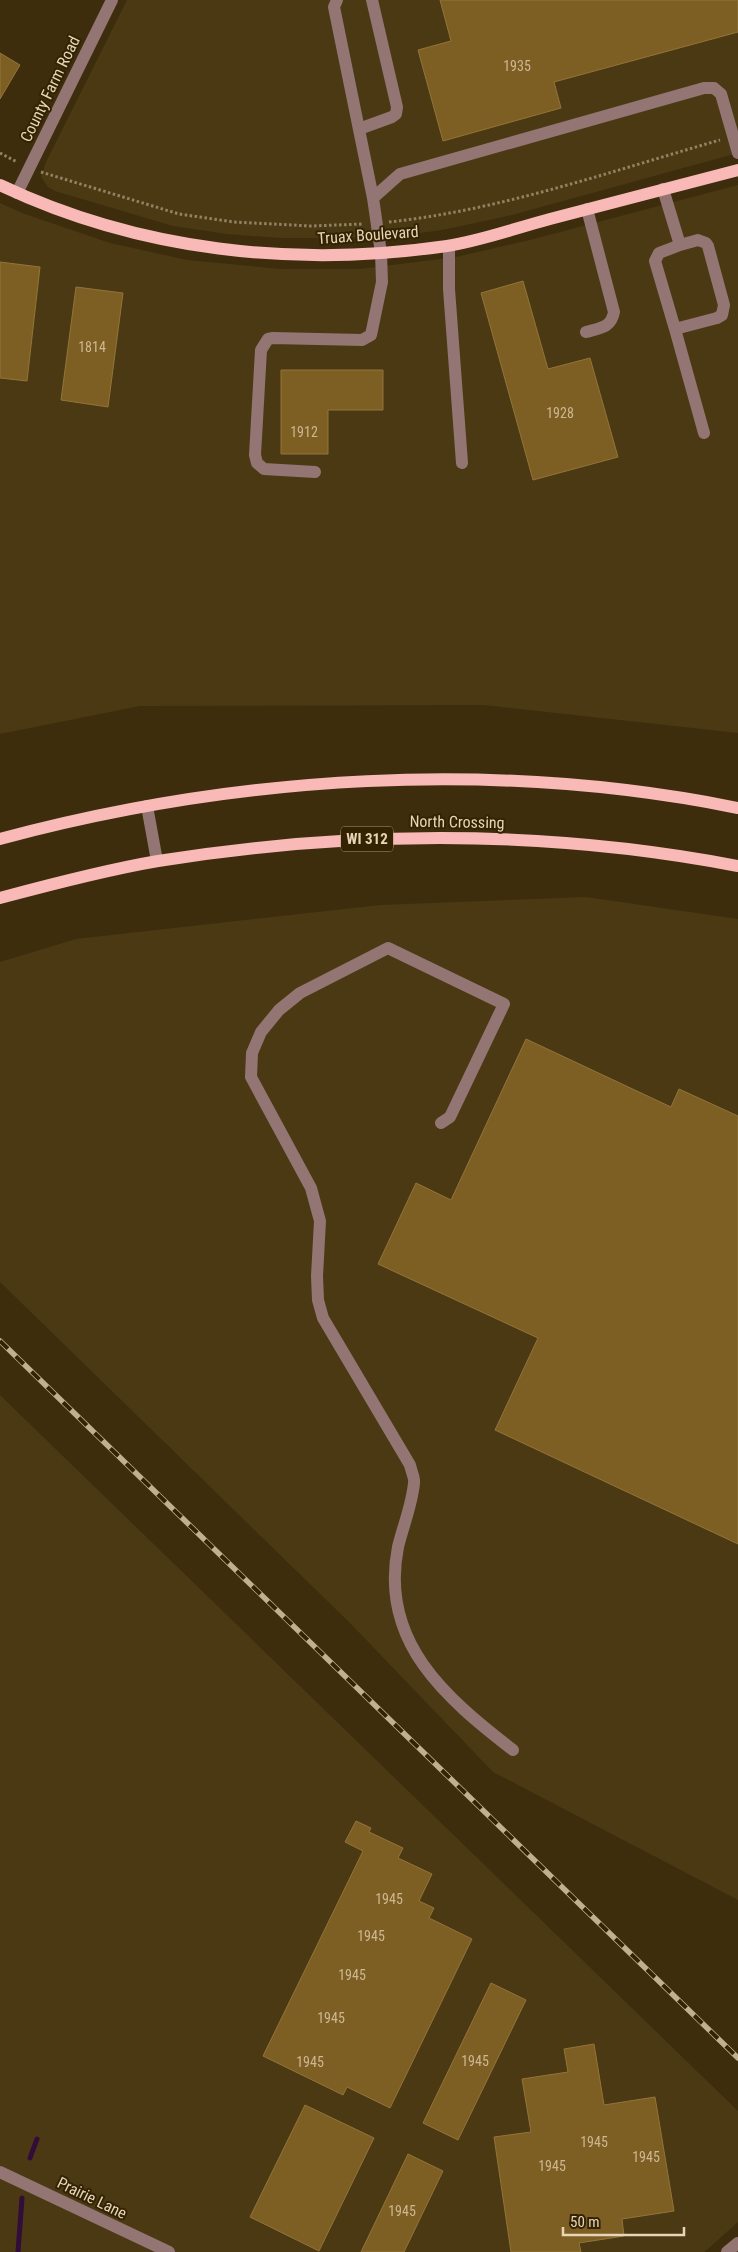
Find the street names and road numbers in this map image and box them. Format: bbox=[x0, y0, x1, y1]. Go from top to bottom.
street label: County Farm Road bbox=[16, 33, 84, 145]
street label: Truax Boulevard bbox=[317, 222, 419, 248]
street label: North Crossing bbox=[409, 812, 505, 832]
road number: WI 312 bbox=[341, 826, 393, 852]
street label: Prairie Lane bbox=[54, 2173, 130, 2223]

